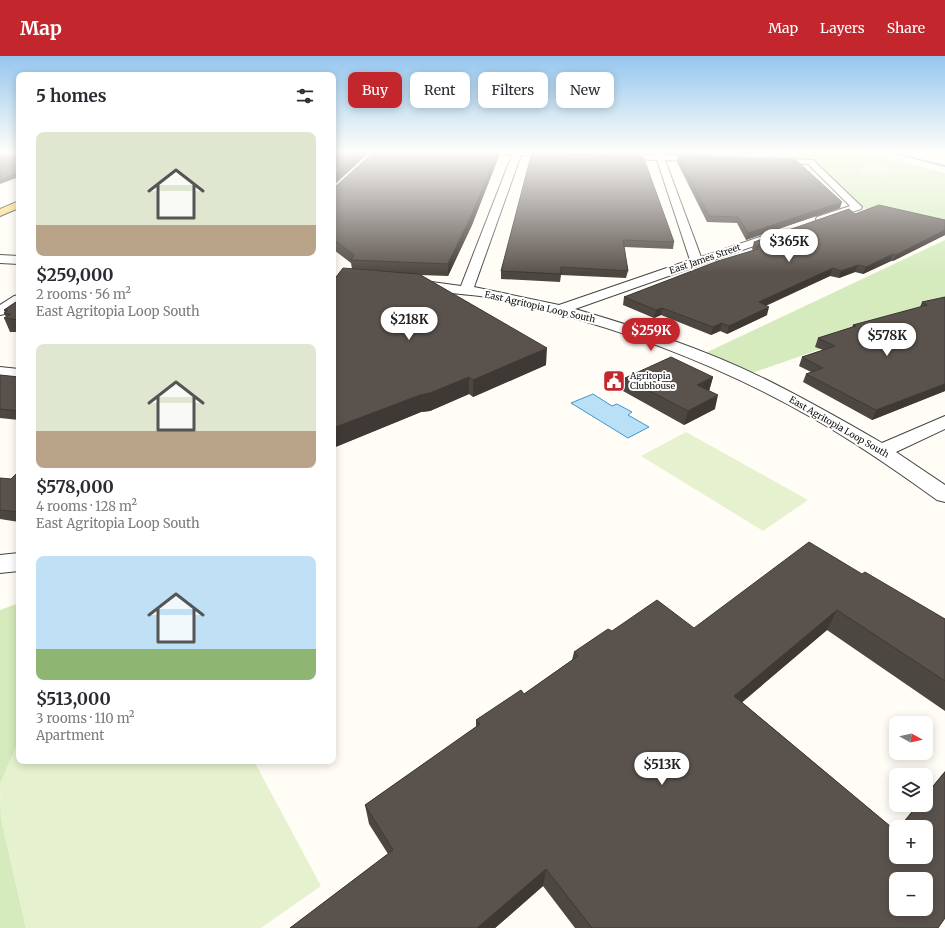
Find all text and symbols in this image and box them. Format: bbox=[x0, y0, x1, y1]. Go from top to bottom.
text: Map bbox=[20, 16, 62, 40]
text: Map bbox=[768, 19, 798, 37]
text: Layers bbox=[820, 19, 865, 37]
text: Share bbox=[887, 19, 925, 37]
chip: Buy bbox=[348, 72, 402, 108]
chip: Rent bbox=[410, 72, 470, 108]
chip: Filters bbox=[478, 72, 548, 108]
chip: New bbox=[556, 72, 614, 108]
text: 5 homes bbox=[36, 85, 107, 107]
icon: filters bbox=[294, 85, 316, 107]
icon: home bbox=[140, 158, 212, 230]
pin: $365K bbox=[761, 229, 817, 263]
text: $365K bbox=[769, 233, 809, 250]
street label: East James Street bbox=[668, 241, 742, 276]
text: $259,000 bbox=[36, 264, 114, 286]
text: 2 rooms · 56 m² bbox=[36, 286, 131, 303]
street label: East Agritopia Loop South bbox=[484, 288, 597, 325]
text: East Agritopia Loop South bbox=[36, 303, 200, 320]
pin: $218K bbox=[381, 307, 437, 341]
text: $218K bbox=[390, 311, 428, 328]
pin: $259K bbox=[623, 318, 679, 352]
text: $259K bbox=[631, 322, 671, 339]
pin: $578K bbox=[859, 323, 915, 357]
text: $578K bbox=[867, 327, 907, 344]
public building icon: Agritopia Clubhouse bbox=[601, 368, 627, 394]
icon: home bbox=[140, 370, 212, 442]
place label: Agritopia Clubhouse bbox=[629, 370, 676, 391]
street label: East Agritopia Loop South bbox=[787, 393, 891, 460]
text: $578,000 bbox=[36, 476, 114, 498]
text: 4 rooms · 128 m² bbox=[36, 498, 137, 515]
text: East Agritopia Loop South bbox=[36, 515, 200, 532]
icon: home bbox=[140, 582, 212, 654]
text: $513,000 bbox=[36, 688, 111, 710]
text: 3 rooms · 110 m² bbox=[36, 710, 135, 727]
north arrow bbox=[889, 716, 933, 760]
map controls bbox=[889, 716, 933, 916]
text: Apartment bbox=[36, 727, 104, 744]
pin: $513K bbox=[634, 752, 690, 786]
text: $513K bbox=[643, 756, 681, 773]
button: layers bbox=[889, 768, 933, 812]
button: + bbox=[889, 820, 933, 864]
button: − bbox=[889, 872, 933, 916]

